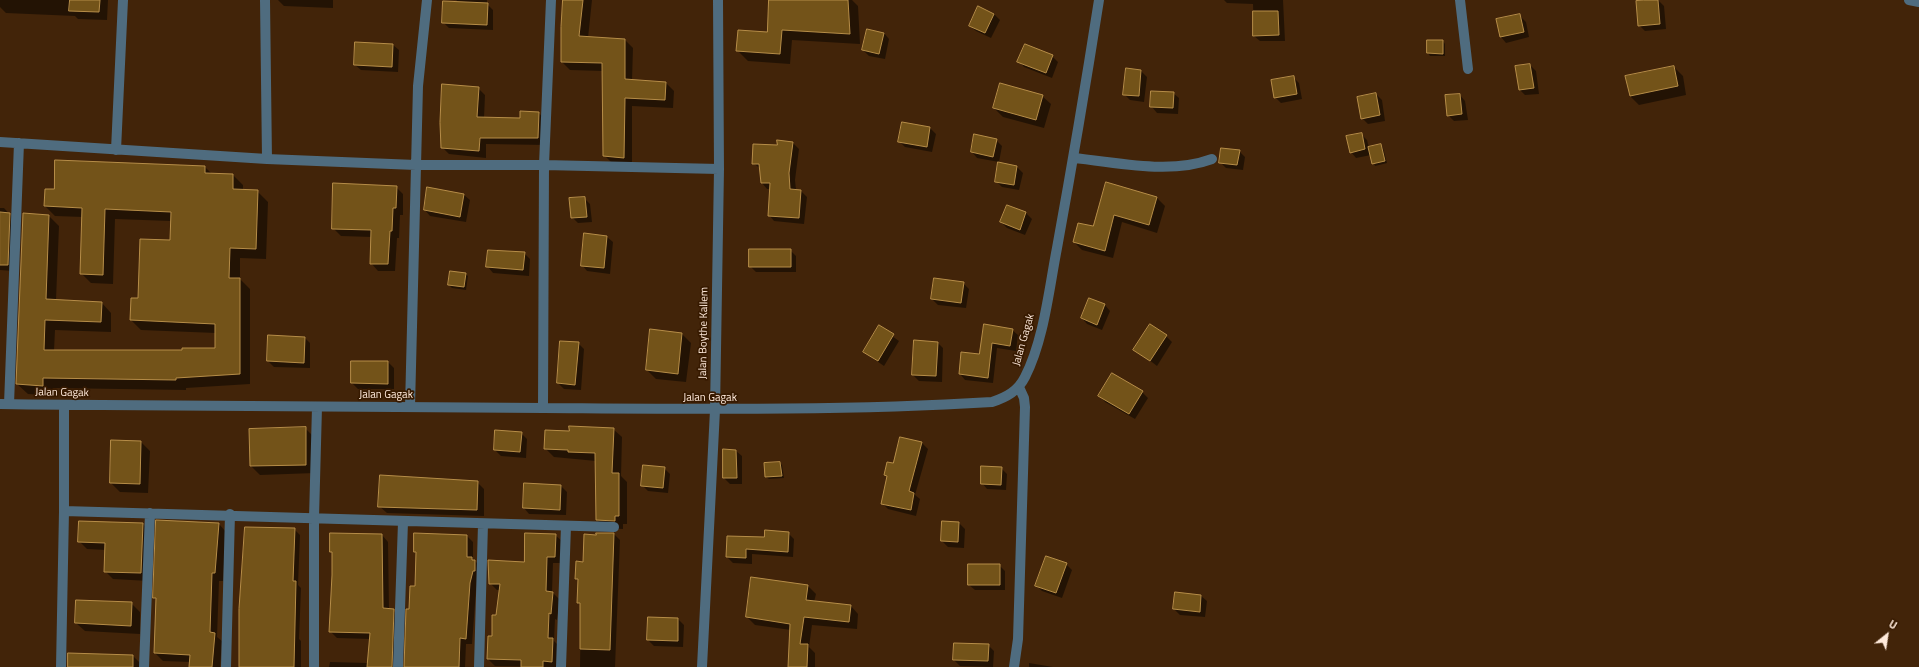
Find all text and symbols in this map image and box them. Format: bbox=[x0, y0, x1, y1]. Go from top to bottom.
street label: Jalan Boythe Kallem bbox=[697, 287, 711, 379]
street label: Jalan Gagak bbox=[1010, 312, 1038, 368]
street label: Jalan Gagak bbox=[35, 386, 89, 400]
street label: Jalan Gagak bbox=[359, 388, 413, 402]
street label: Jalan Gagak bbox=[683, 391, 737, 405]
north arrow bbox=[1867, 615, 1907, 655]
text: U bbox=[1886, 616, 1900, 633]

